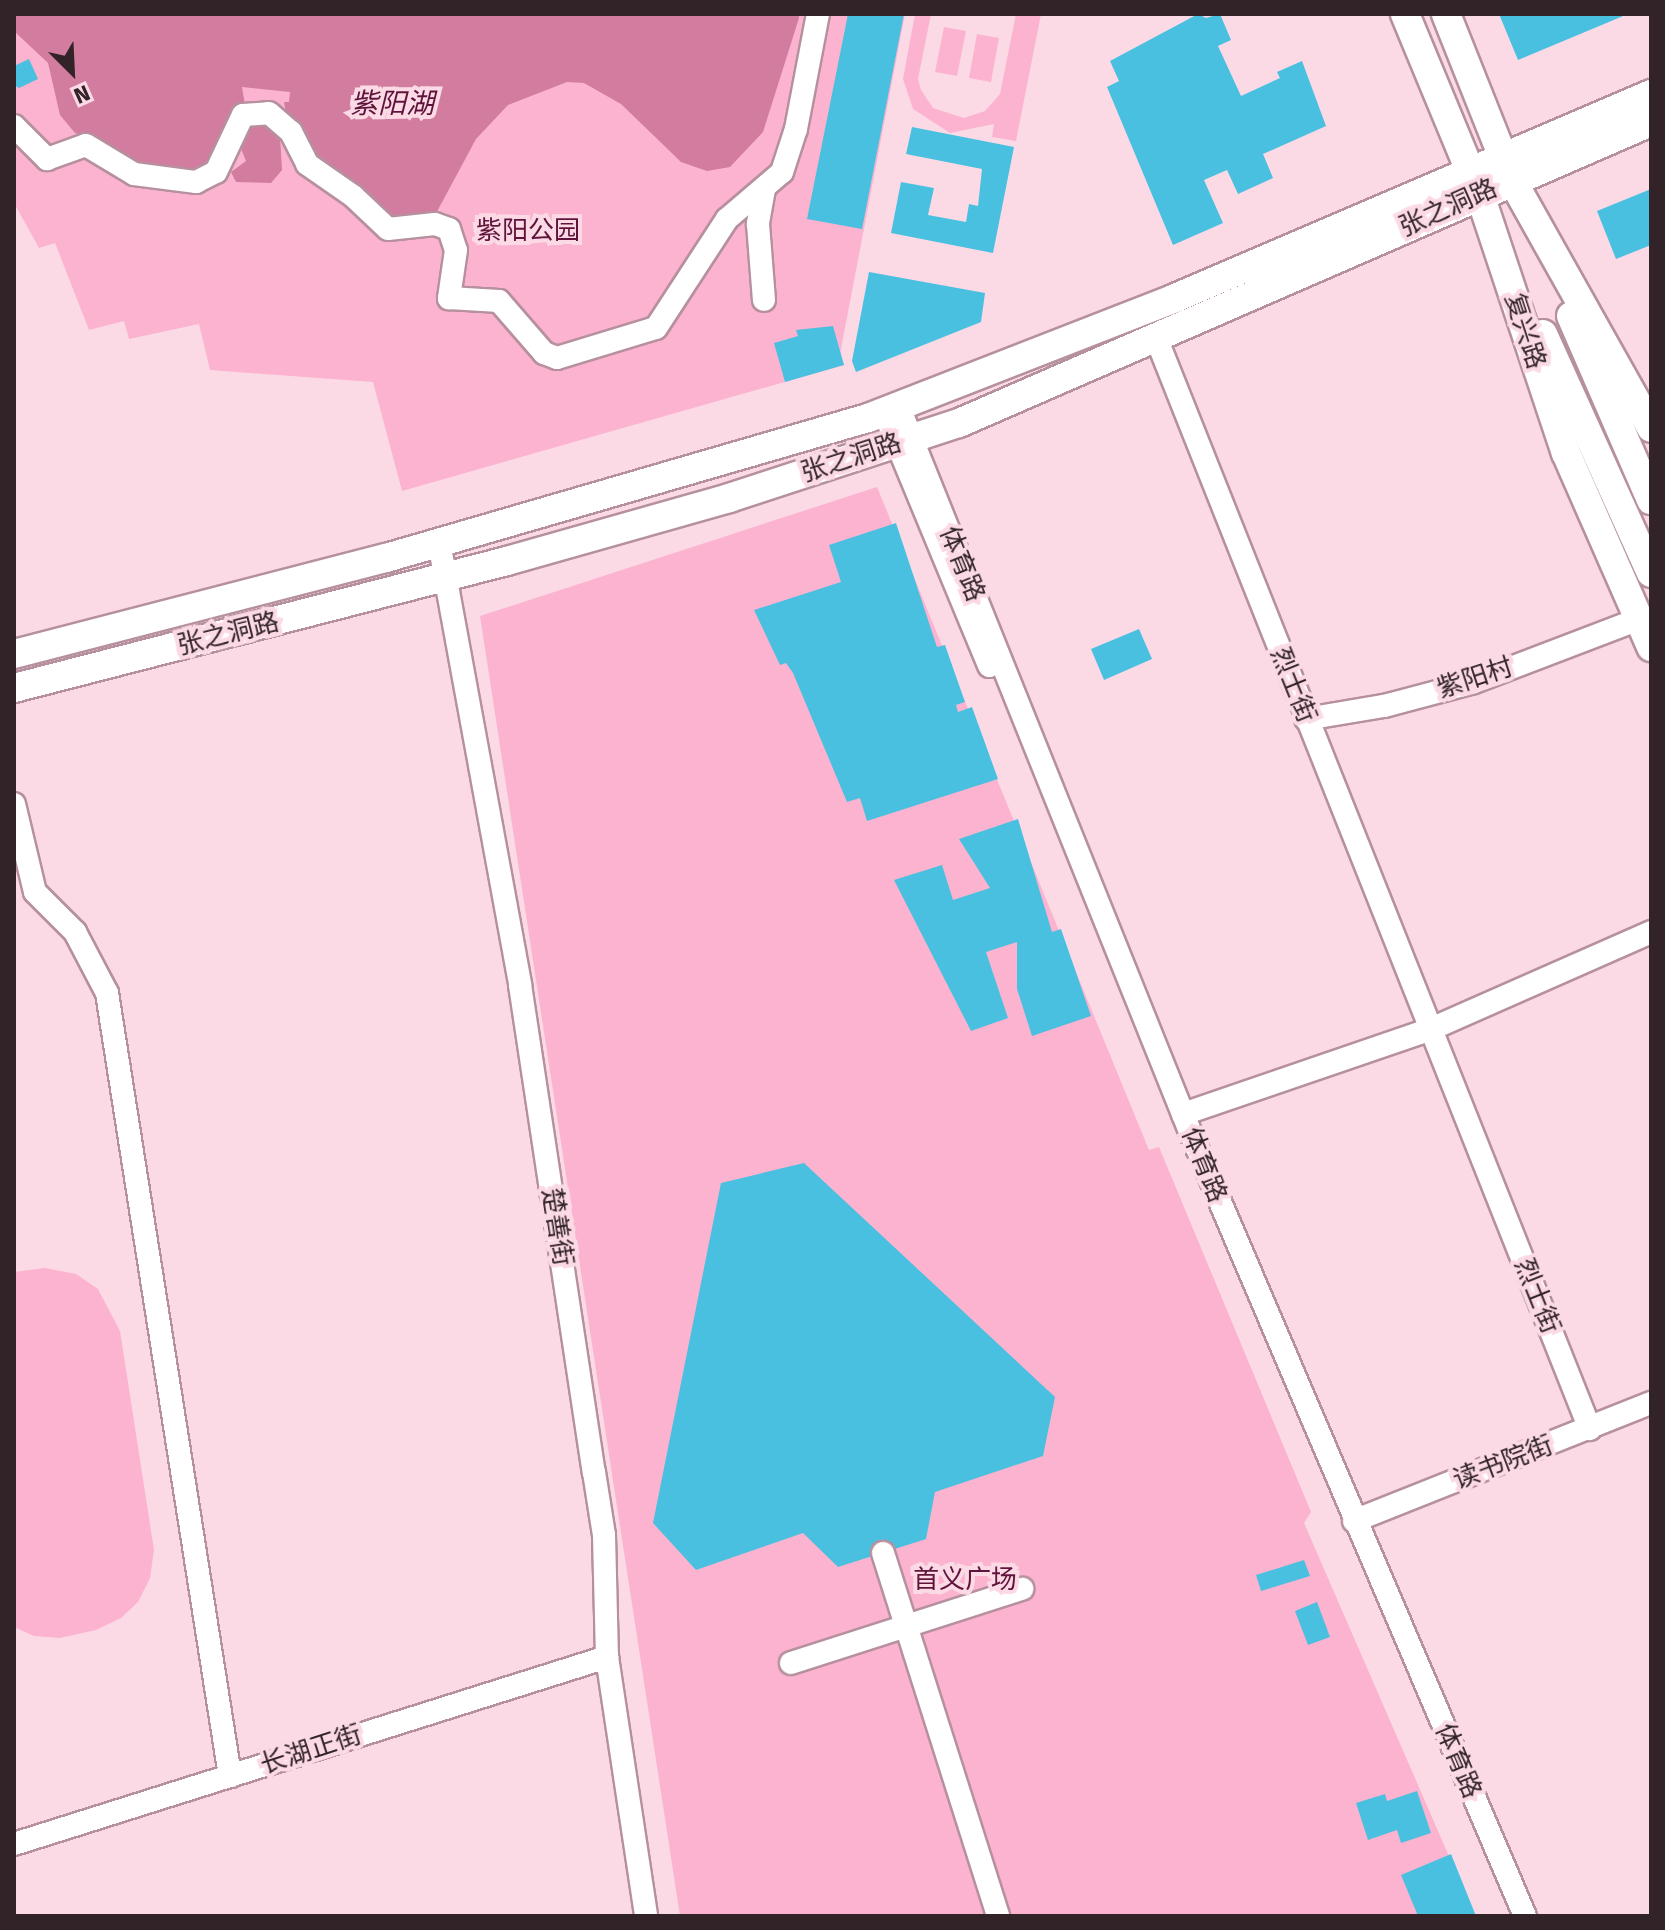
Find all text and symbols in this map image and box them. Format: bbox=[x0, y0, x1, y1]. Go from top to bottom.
north arrow bbox=[32, 32, 112, 112]
text: N bbox=[70, 79, 94, 110]
water label: 紫阳湖 bbox=[350, 87, 434, 121]
street label: 张之洞路 bbox=[1394, 173, 1502, 243]
park label: 紫阳公园 bbox=[476, 215, 580, 247]
street label: 复兴路 bbox=[1498, 289, 1552, 373]
street label: 张之洞路 bbox=[797, 427, 905, 489]
street label: 体育路 bbox=[933, 522, 991, 606]
street label: 张之洞路 bbox=[174, 606, 282, 662]
street label: 烈士街 bbox=[1264, 643, 1322, 727]
street label: 紫阳村 bbox=[1433, 651, 1517, 705]
street label: 体育路 bbox=[1175, 1123, 1233, 1207]
street label: 楚善街 bbox=[535, 1186, 579, 1268]
street label: 烈士街 bbox=[1508, 1254, 1566, 1338]
street label: 读书院街 bbox=[1449, 1430, 1557, 1496]
park label: 首义广场 bbox=[913, 1564, 1017, 1596]
street label: 长湖正街 bbox=[257, 1719, 365, 1781]
street label: 体育路 bbox=[1428, 1719, 1488, 1803]

